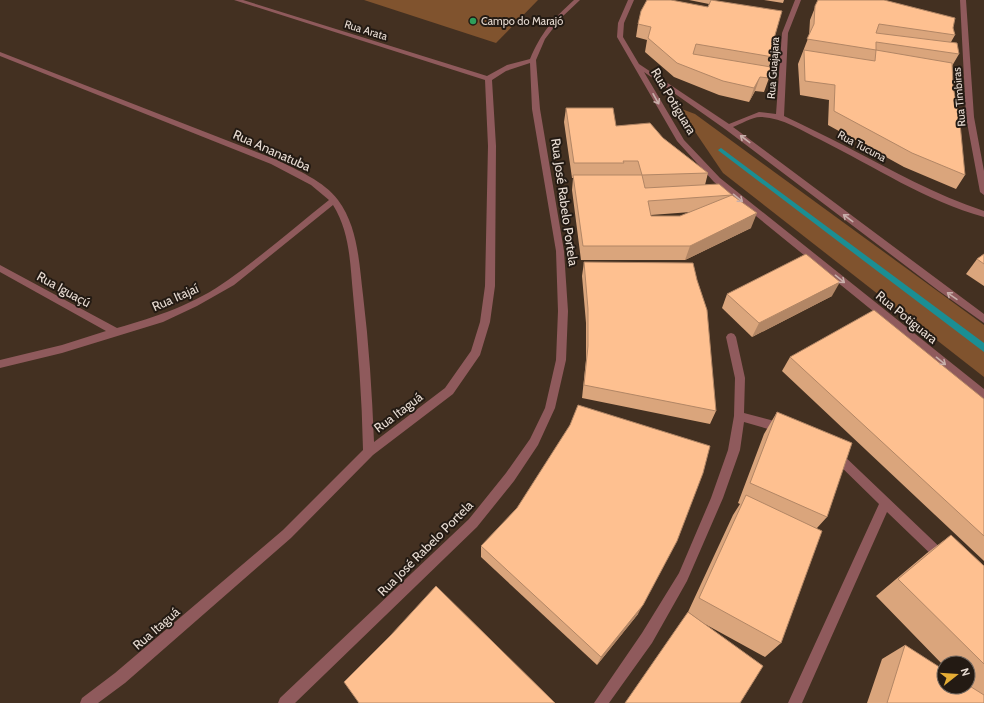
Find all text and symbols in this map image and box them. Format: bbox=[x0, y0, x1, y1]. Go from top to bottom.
place label: Campo do Marajó bbox=[481, 14, 563, 28]
marker: Campo do Marajó bbox=[468, 16, 478, 26]
street label: Rua Arata bbox=[343, 17, 390, 43]
street label: Rua Guajajara bbox=[764, 36, 782, 100]
street label: Rua Potiguara bbox=[648, 65, 701, 138]
street label: Rua Timbiras bbox=[949, 66, 969, 127]
one-way arrow bbox=[653, 92, 660, 104]
street label: Rua Ananatuba bbox=[231, 126, 314, 175]
street label: Rua Tucuna bbox=[835, 127, 889, 165]
one-way arrow bbox=[739, 135, 750, 144]
street label: Rua José Rabelo Portela bbox=[548, 137, 582, 268]
one-way arrow bbox=[733, 193, 744, 202]
one-way arrow bbox=[843, 214, 854, 222]
street label: Rua Iguaçú bbox=[34, 268, 94, 310]
one-way arrow bbox=[834, 275, 845, 283]
street label: Rua Itajaí bbox=[149, 280, 201, 315]
street label: Rua Potiguara bbox=[873, 287, 942, 347]
one-way arrow bbox=[947, 292, 958, 300]
one-way arrow bbox=[935, 356, 946, 365]
street label: Rua Itaguá bbox=[370, 388, 426, 436]
street label: Rua José Rabelo Portela bbox=[374, 496, 477, 599]
street label: Rua Itaguá bbox=[129, 603, 183, 653]
north arrow bbox=[936, 655, 976, 695]
text: N bbox=[958, 666, 973, 678]

